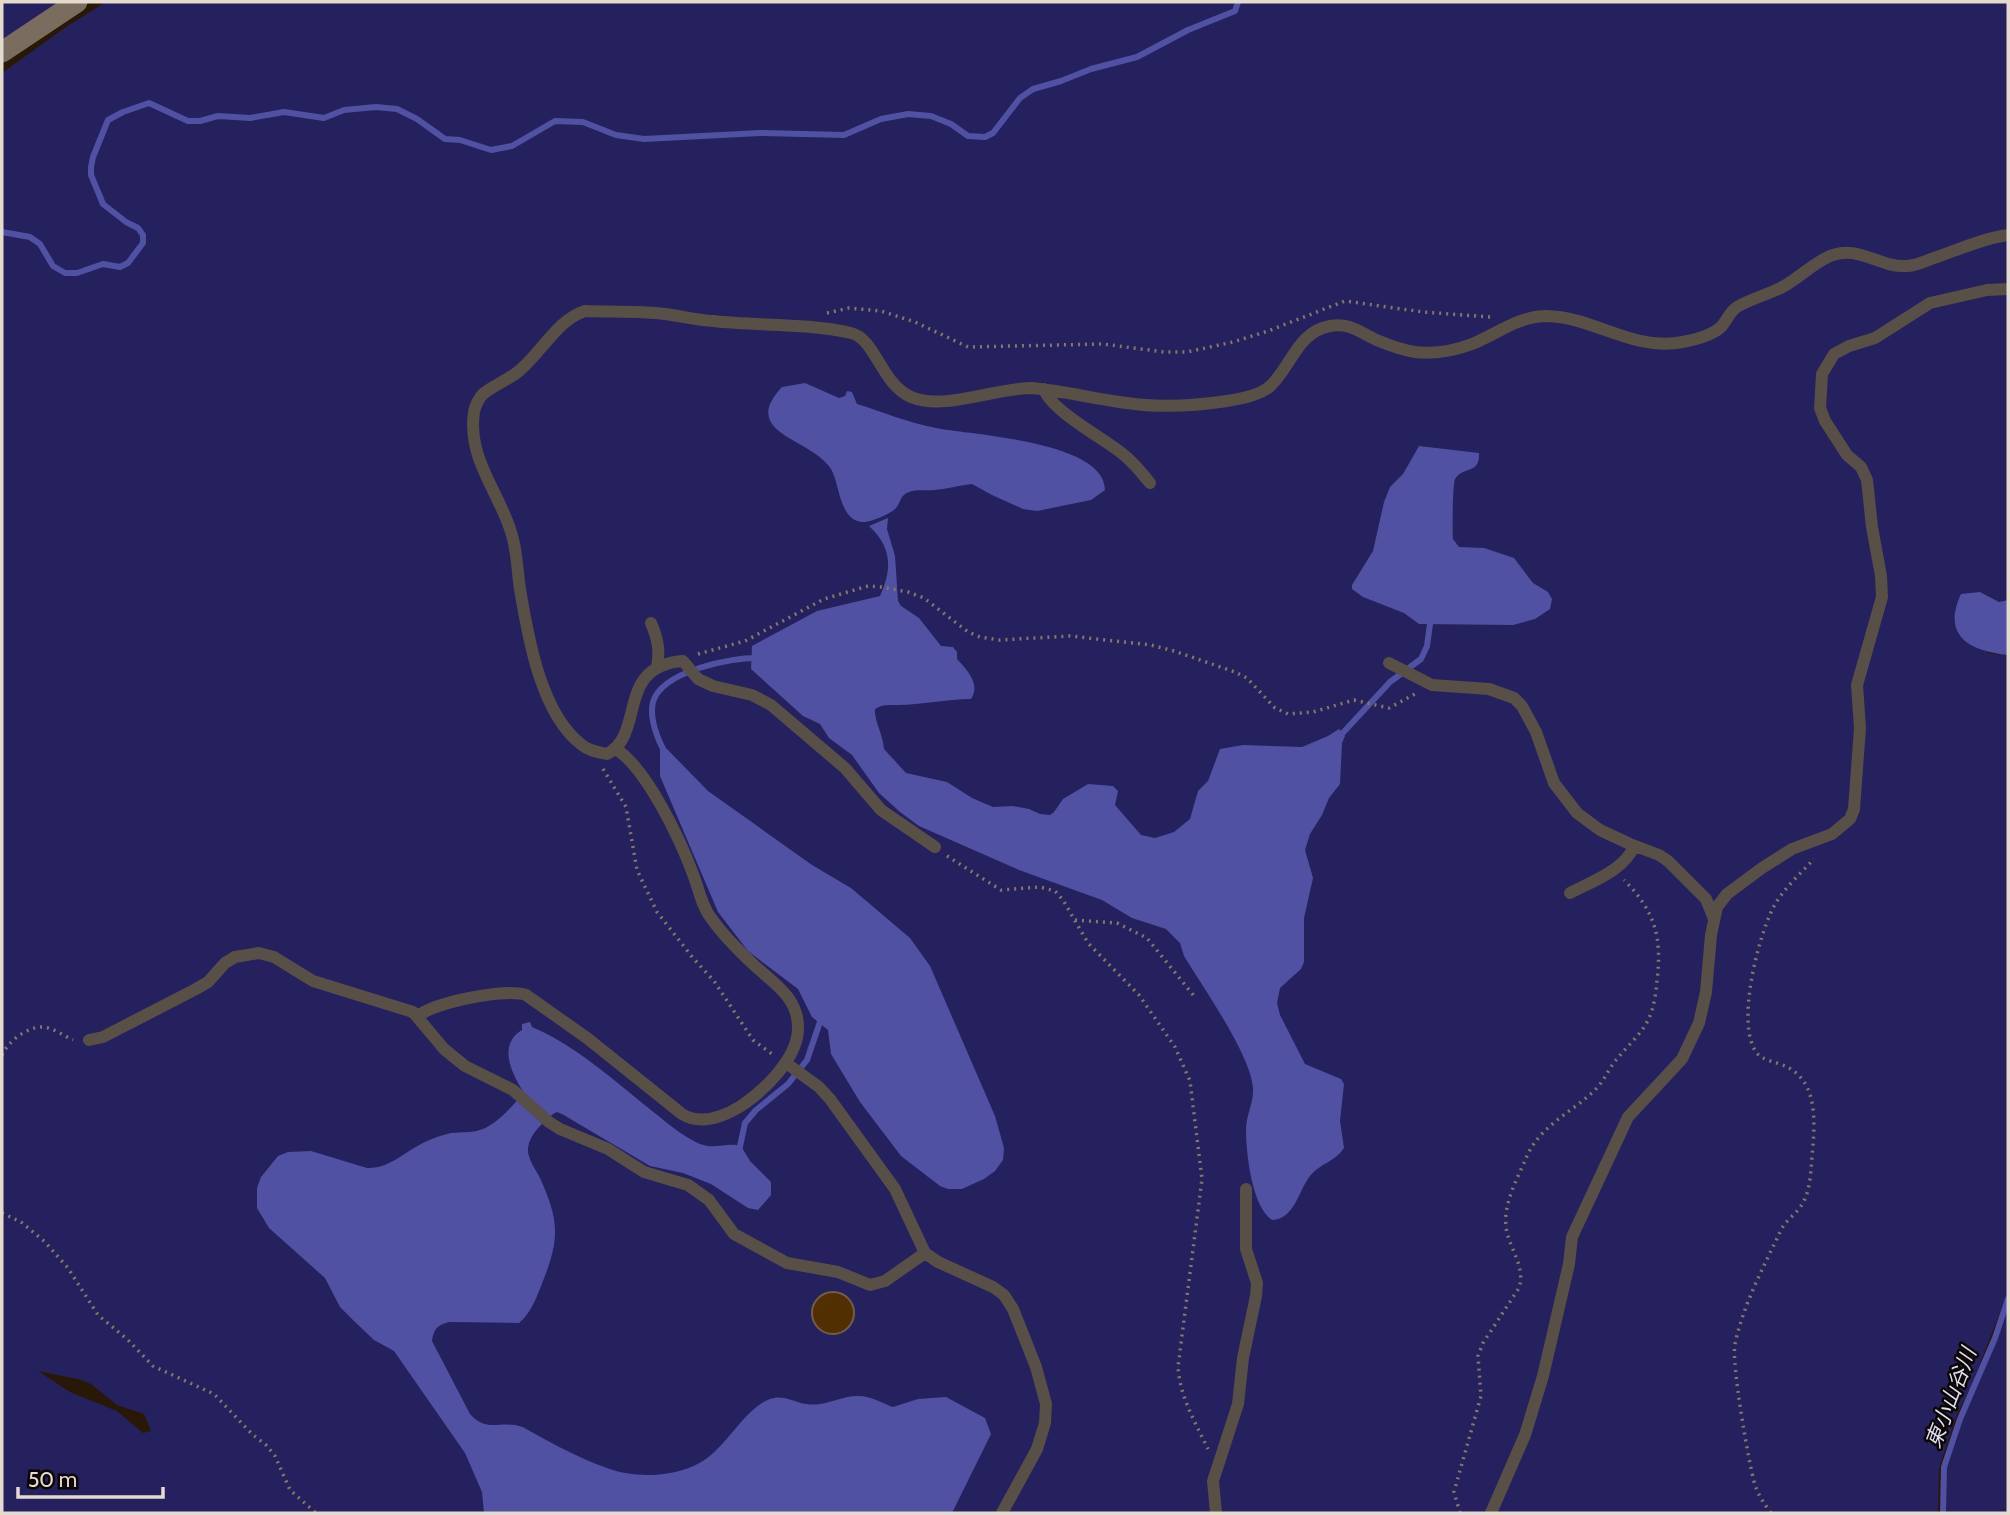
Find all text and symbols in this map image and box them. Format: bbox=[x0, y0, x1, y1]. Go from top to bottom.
water label: 東小山谷川 bbox=[1920, 1342, 1982, 1451]
scale bar bbox=[18, 1456, 163, 1500]
text: 50 m bbox=[28, 1467, 77, 1492]

